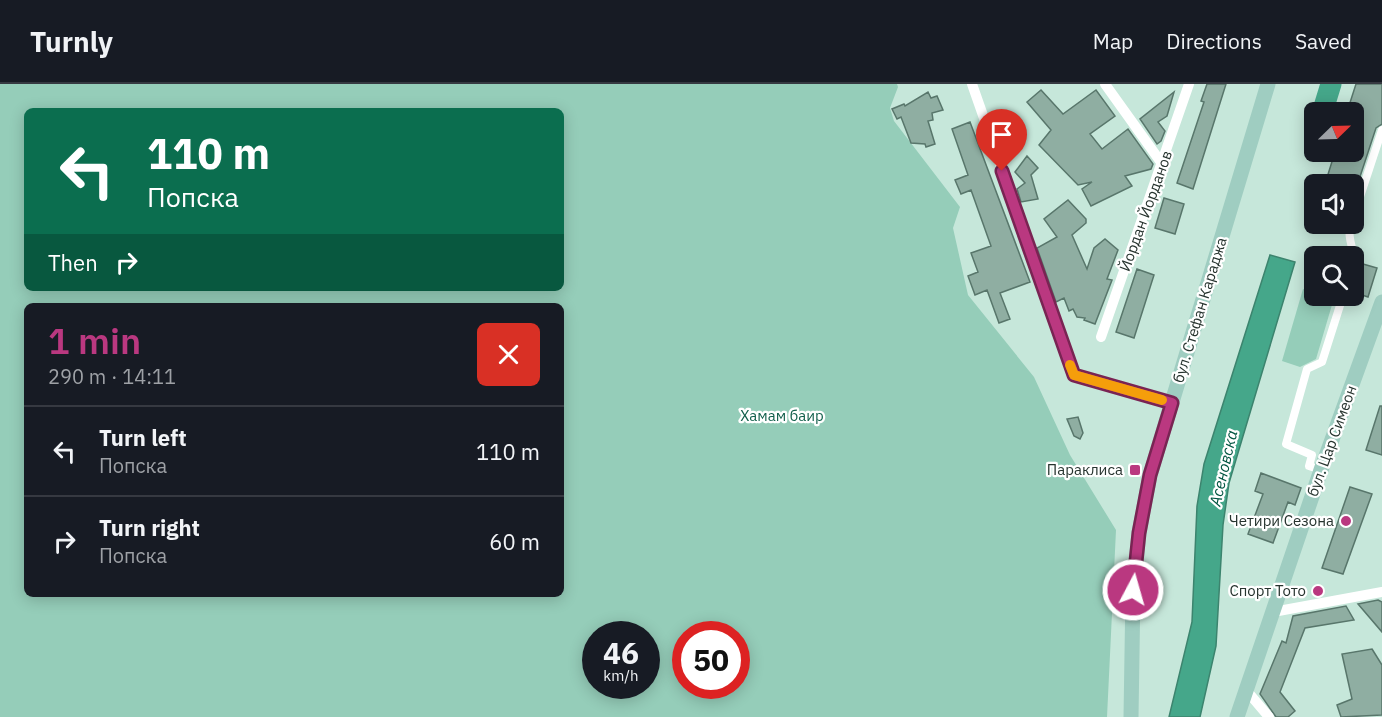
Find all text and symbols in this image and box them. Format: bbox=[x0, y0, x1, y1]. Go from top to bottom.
text: Turnly bbox=[30, 23, 113, 60]
text: Map bbox=[1093, 27, 1133, 55]
text: Directions bbox=[1166, 27, 1262, 55]
text: Saved bbox=[1295, 27, 1352, 55]
north arrow bbox=[1304, 102, 1364, 162]
map controls bbox=[1304, 102, 1364, 306]
pin bbox=[976, 109, 1027, 171]
icon: arrive bbox=[985, 118, 1018, 151]
text: 110 m bbox=[147, 126, 270, 181]
icon: left bbox=[48, 132, 126, 210]
street label: Йордан Йорданов bbox=[1115, 148, 1176, 274]
button: sound bbox=[1304, 174, 1364, 234]
text: Попска bbox=[147, 179, 239, 214]
street label: бул. Стефан Караджа bbox=[1168, 235, 1231, 385]
icon: right bbox=[110, 246, 143, 279]
button: search bbox=[1304, 246, 1364, 306]
text: Then bbox=[48, 248, 98, 277]
text: 1 min bbox=[48, 317, 141, 364]
button: close bbox=[477, 323, 540, 386]
text: 290 m · 14:11 bbox=[48, 363, 176, 390]
street label: бул. Цар Симеон bbox=[1303, 383, 1360, 499]
park label: Хамам баир bbox=[740, 406, 824, 425]
text: Turn left bbox=[99, 423, 187, 452]
water label: Асеновска bbox=[1204, 428, 1241, 509]
icon: left bbox=[48, 435, 81, 468]
text: 110 m bbox=[476, 437, 540, 466]
text: Попска bbox=[99, 452, 167, 479]
place label: Параклиса bbox=[1047, 460, 1123, 479]
marker: Параклиса bbox=[1128, 463, 1142, 477]
place label: Четири Сезона bbox=[1229, 511, 1334, 530]
text: Turn right bbox=[99, 513, 200, 542]
marker: Четири Сезона bbox=[1339, 514, 1353, 528]
icon: right bbox=[48, 525, 81, 558]
text: 60 m bbox=[489, 527, 540, 556]
text: Попска bbox=[99, 542, 167, 569]
position arrow bbox=[1101, 558, 1165, 622]
place label: Спорт Тото bbox=[1229, 581, 1306, 600]
marker: Спорт Тото bbox=[1311, 584, 1325, 598]
speed limit sign: 50 bbox=[672, 621, 750, 699]
text: 46 bbox=[603, 633, 639, 672]
text: km/h bbox=[603, 666, 639, 685]

